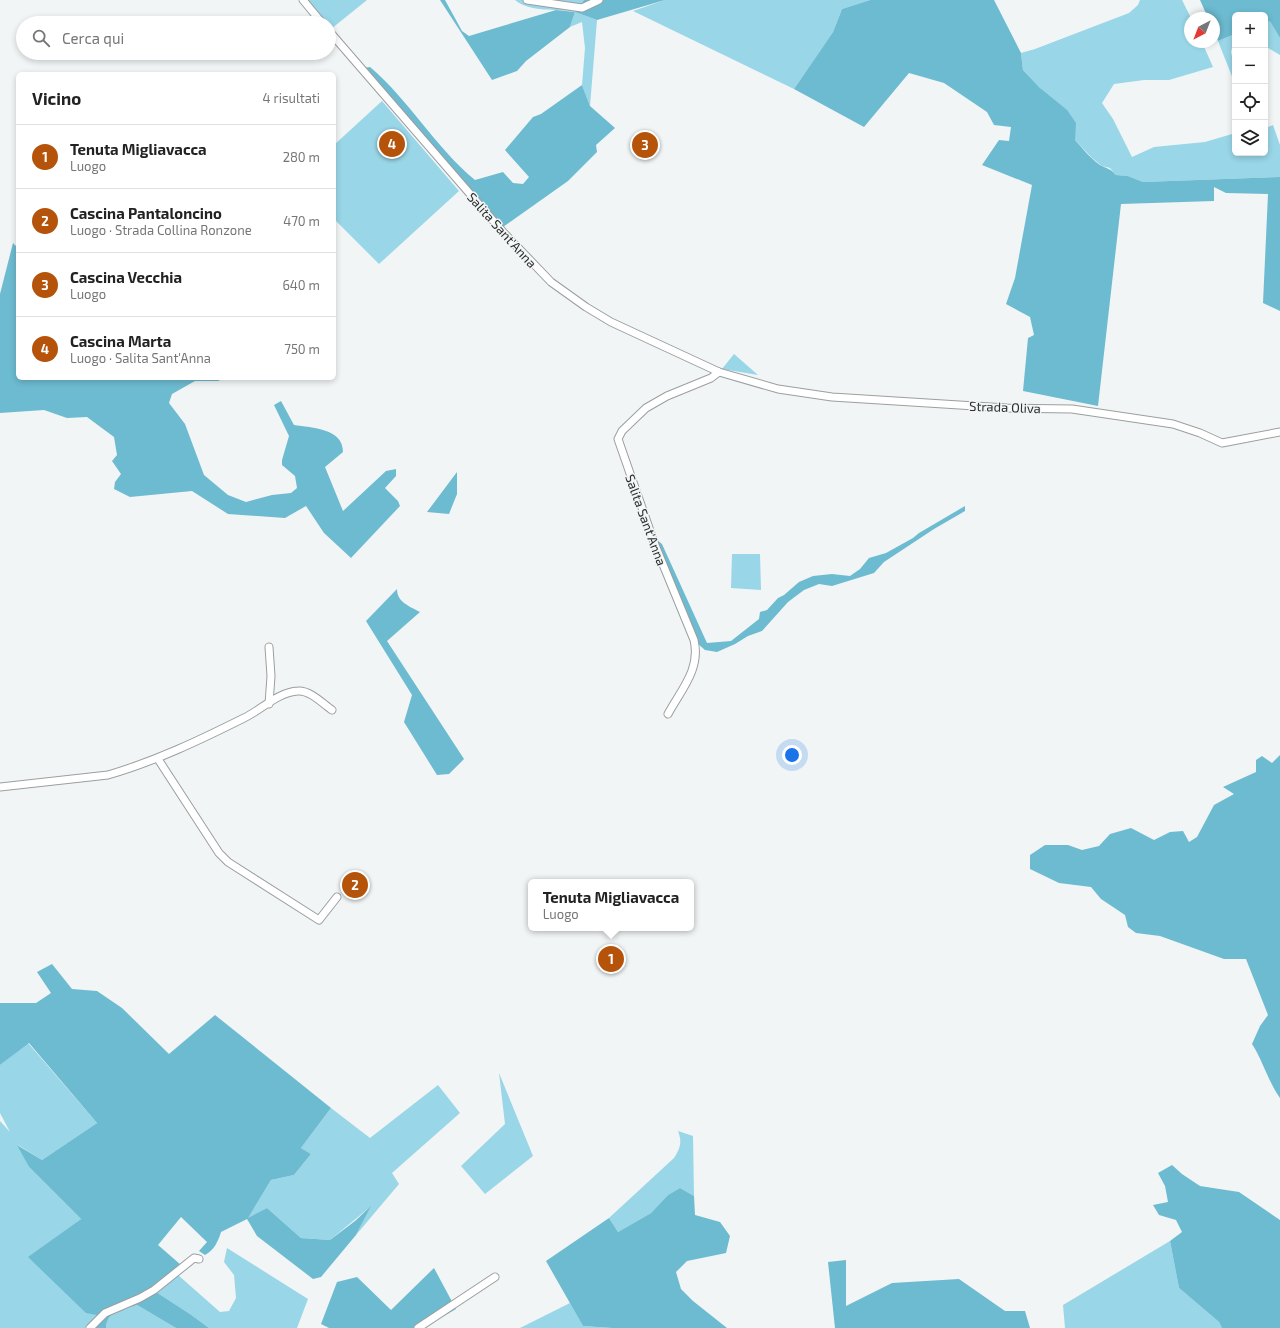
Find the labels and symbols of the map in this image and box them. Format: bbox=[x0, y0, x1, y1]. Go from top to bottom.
north arrow bbox=[1184, 12, 1220, 48]
pin: 4 bbox=[379, 129, 405, 159]
pin: 3 bbox=[632, 130, 658, 160]
street label: Salita Sant'Anna bbox=[464, 189, 540, 271]
street label: Strada Oliva bbox=[969, 398, 1041, 416]
street label: Salita Sant'Anna bbox=[622, 472, 670, 568]
your location bbox=[782, 745, 802, 765]
pin: 2 bbox=[342, 870, 368, 900]
pin: 1 bbox=[598, 944, 624, 974]

